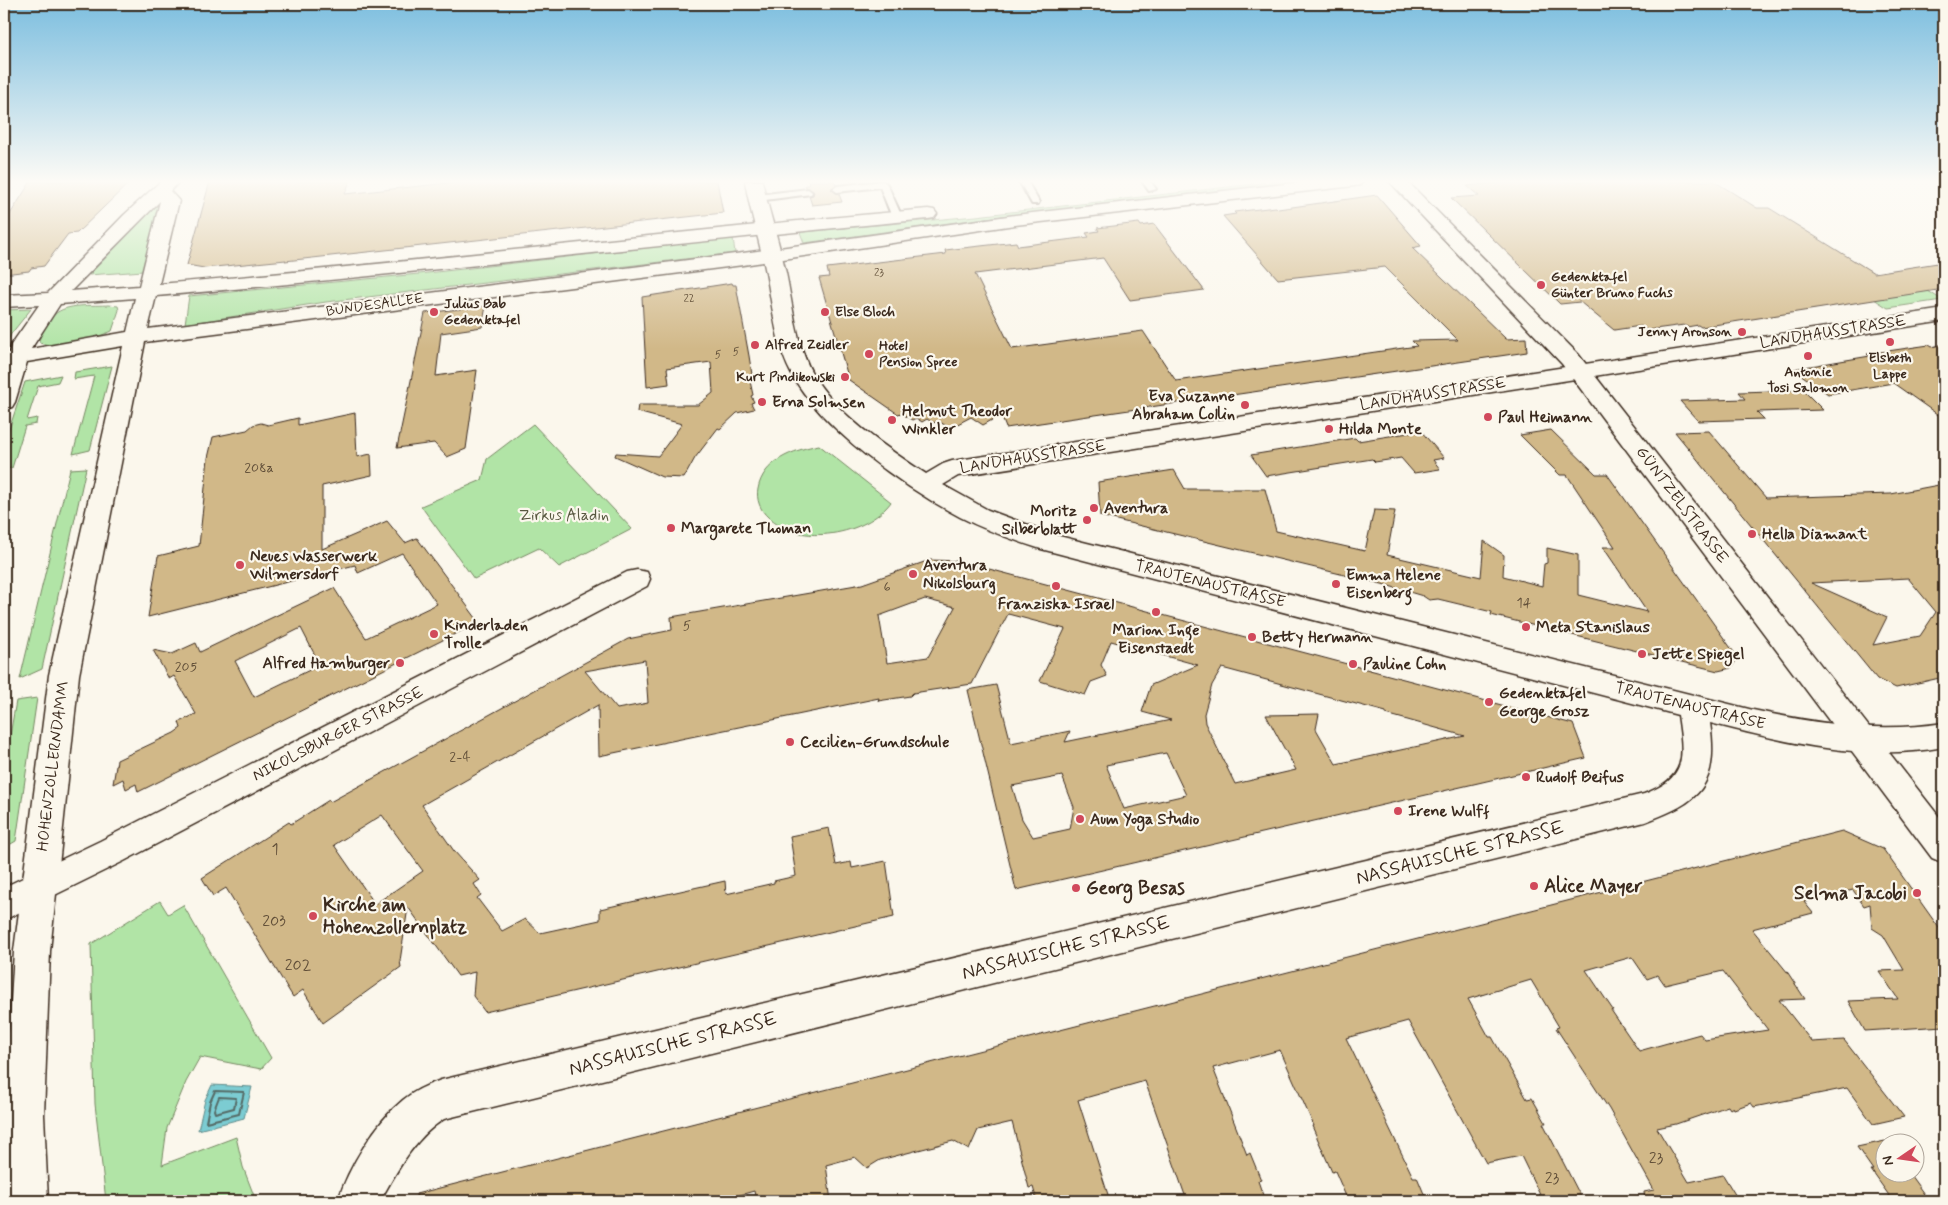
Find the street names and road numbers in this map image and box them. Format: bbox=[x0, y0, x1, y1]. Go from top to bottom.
street label: BUNDESALLEE bbox=[325, 289, 425, 321]
street label: LANDHAUSSTRASSE bbox=[1758, 310, 1908, 354]
street label: LANDHAUSSTRASSE bbox=[1358, 372, 1508, 416]
street label: LANDHAUSSTRASSE bbox=[958, 435, 1108, 479]
street label: GÜNTZELSTRASSE bbox=[1631, 442, 1733, 568]
street label: TRAUTENAUSTRASSE bbox=[1133, 555, 1287, 613]
street label: TRAUTENAUSTRASSE bbox=[1613, 677, 1767, 735]
street label: HOHENZOLLERNDAMM bbox=[32, 680, 74, 852]
street label: NIKOLSBURGER STRASSE bbox=[249, 682, 427, 786]
street label: NASSAUISCHE STRASSE bbox=[1354, 815, 1566, 891]
street label: NASSAUISCHE STRASSE bbox=[960, 910, 1172, 986]
street label: NASSAUISCHE STRASSE bbox=[567, 1006, 779, 1082]

